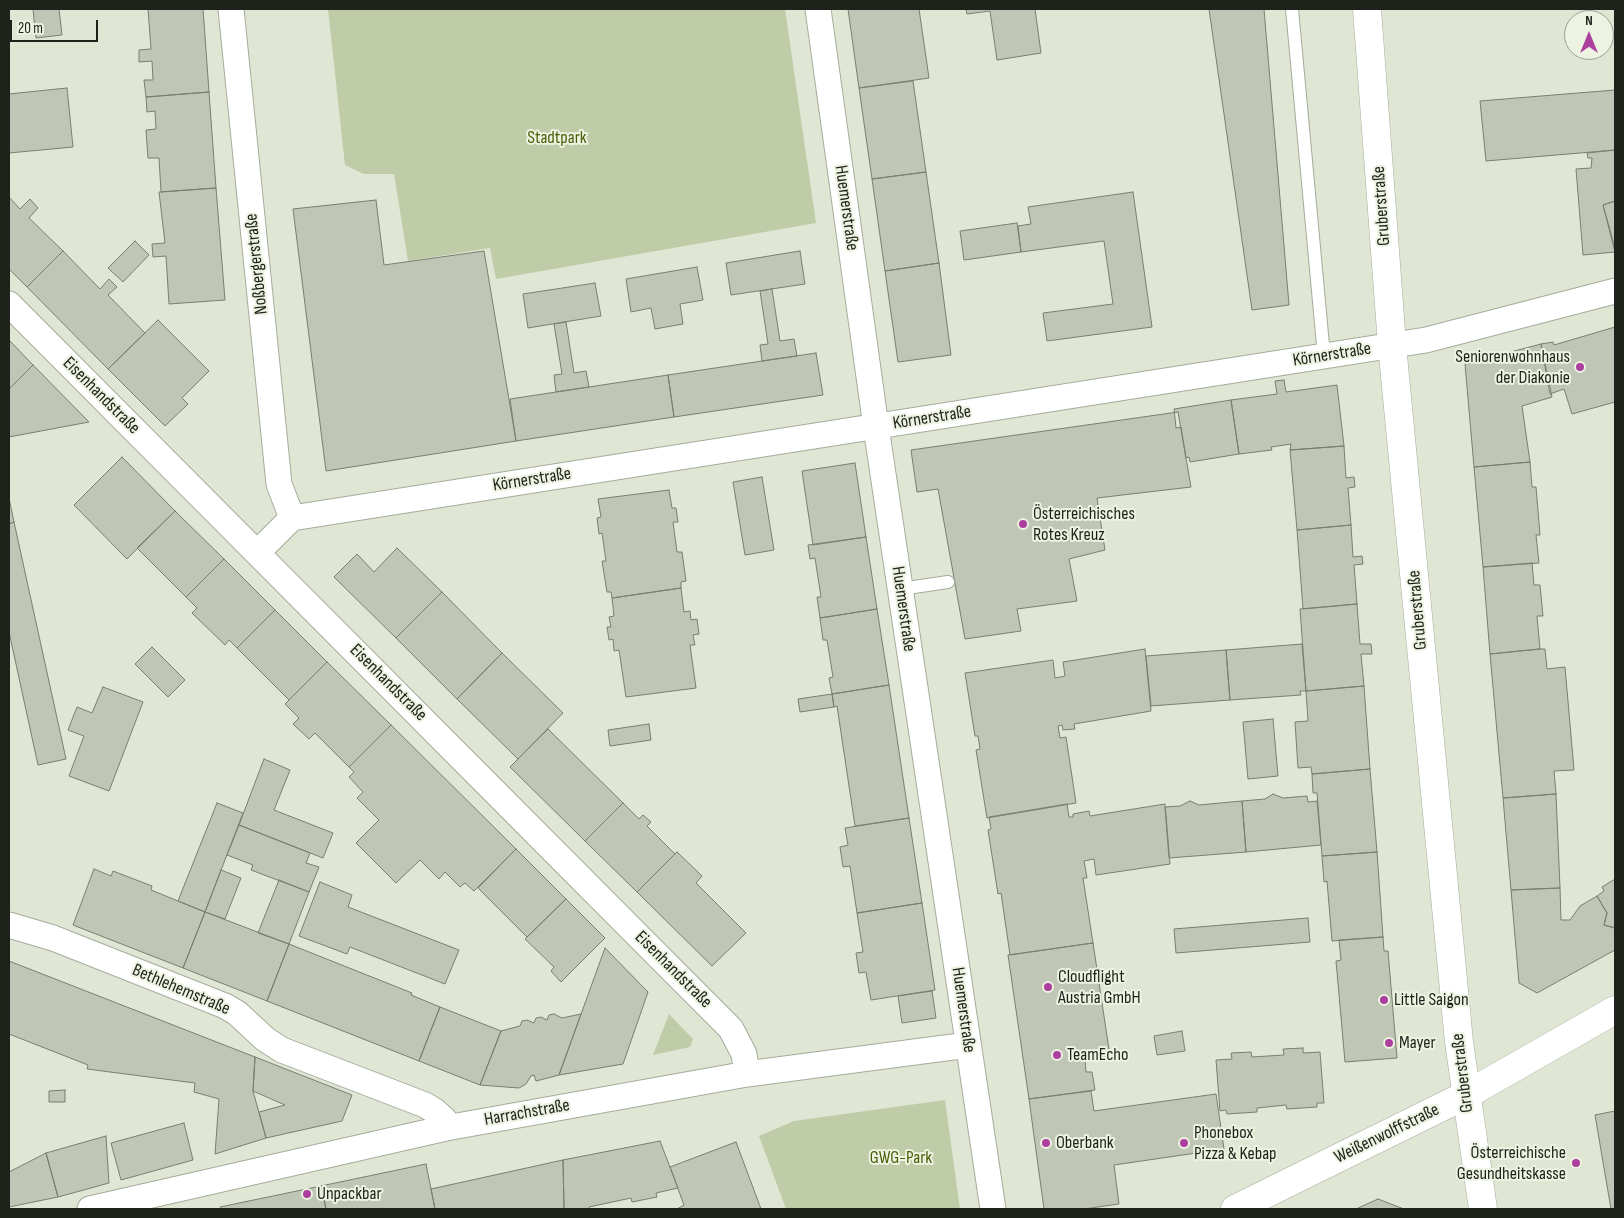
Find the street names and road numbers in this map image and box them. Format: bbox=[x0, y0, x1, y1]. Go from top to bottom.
street label: Huemerstraße bbox=[829, 164, 863, 252]
street label: Gruberstraße bbox=[1368, 165, 1396, 247]
street label: Noßbergerstraße bbox=[241, 212, 273, 316]
street label: Körnerstraße bbox=[1291, 338, 1373, 372]
street label: Eisenhandstraße bbox=[58, 353, 144, 439]
street label: Körnerstraße bbox=[891, 401, 973, 435]
street label: Körnerstraße bbox=[491, 463, 573, 497]
street label: Huemerstraße bbox=[886, 565, 920, 653]
street label: Gruberstraße bbox=[1404, 569, 1432, 651]
street label: Eisenhandstraße bbox=[345, 640, 431, 726]
street label: Eisenhandstraße bbox=[630, 927, 716, 1013]
street label: Bethlehemstraße bbox=[129, 960, 233, 1020]
street label: Huemerstraße bbox=[946, 966, 980, 1054]
street label: Gruberstraße bbox=[1447, 1032, 1479, 1114]
street label: Harrachstraße bbox=[483, 1095, 571, 1131]
street label: Weißenwolffstraße bbox=[1331, 1099, 1443, 1169]

